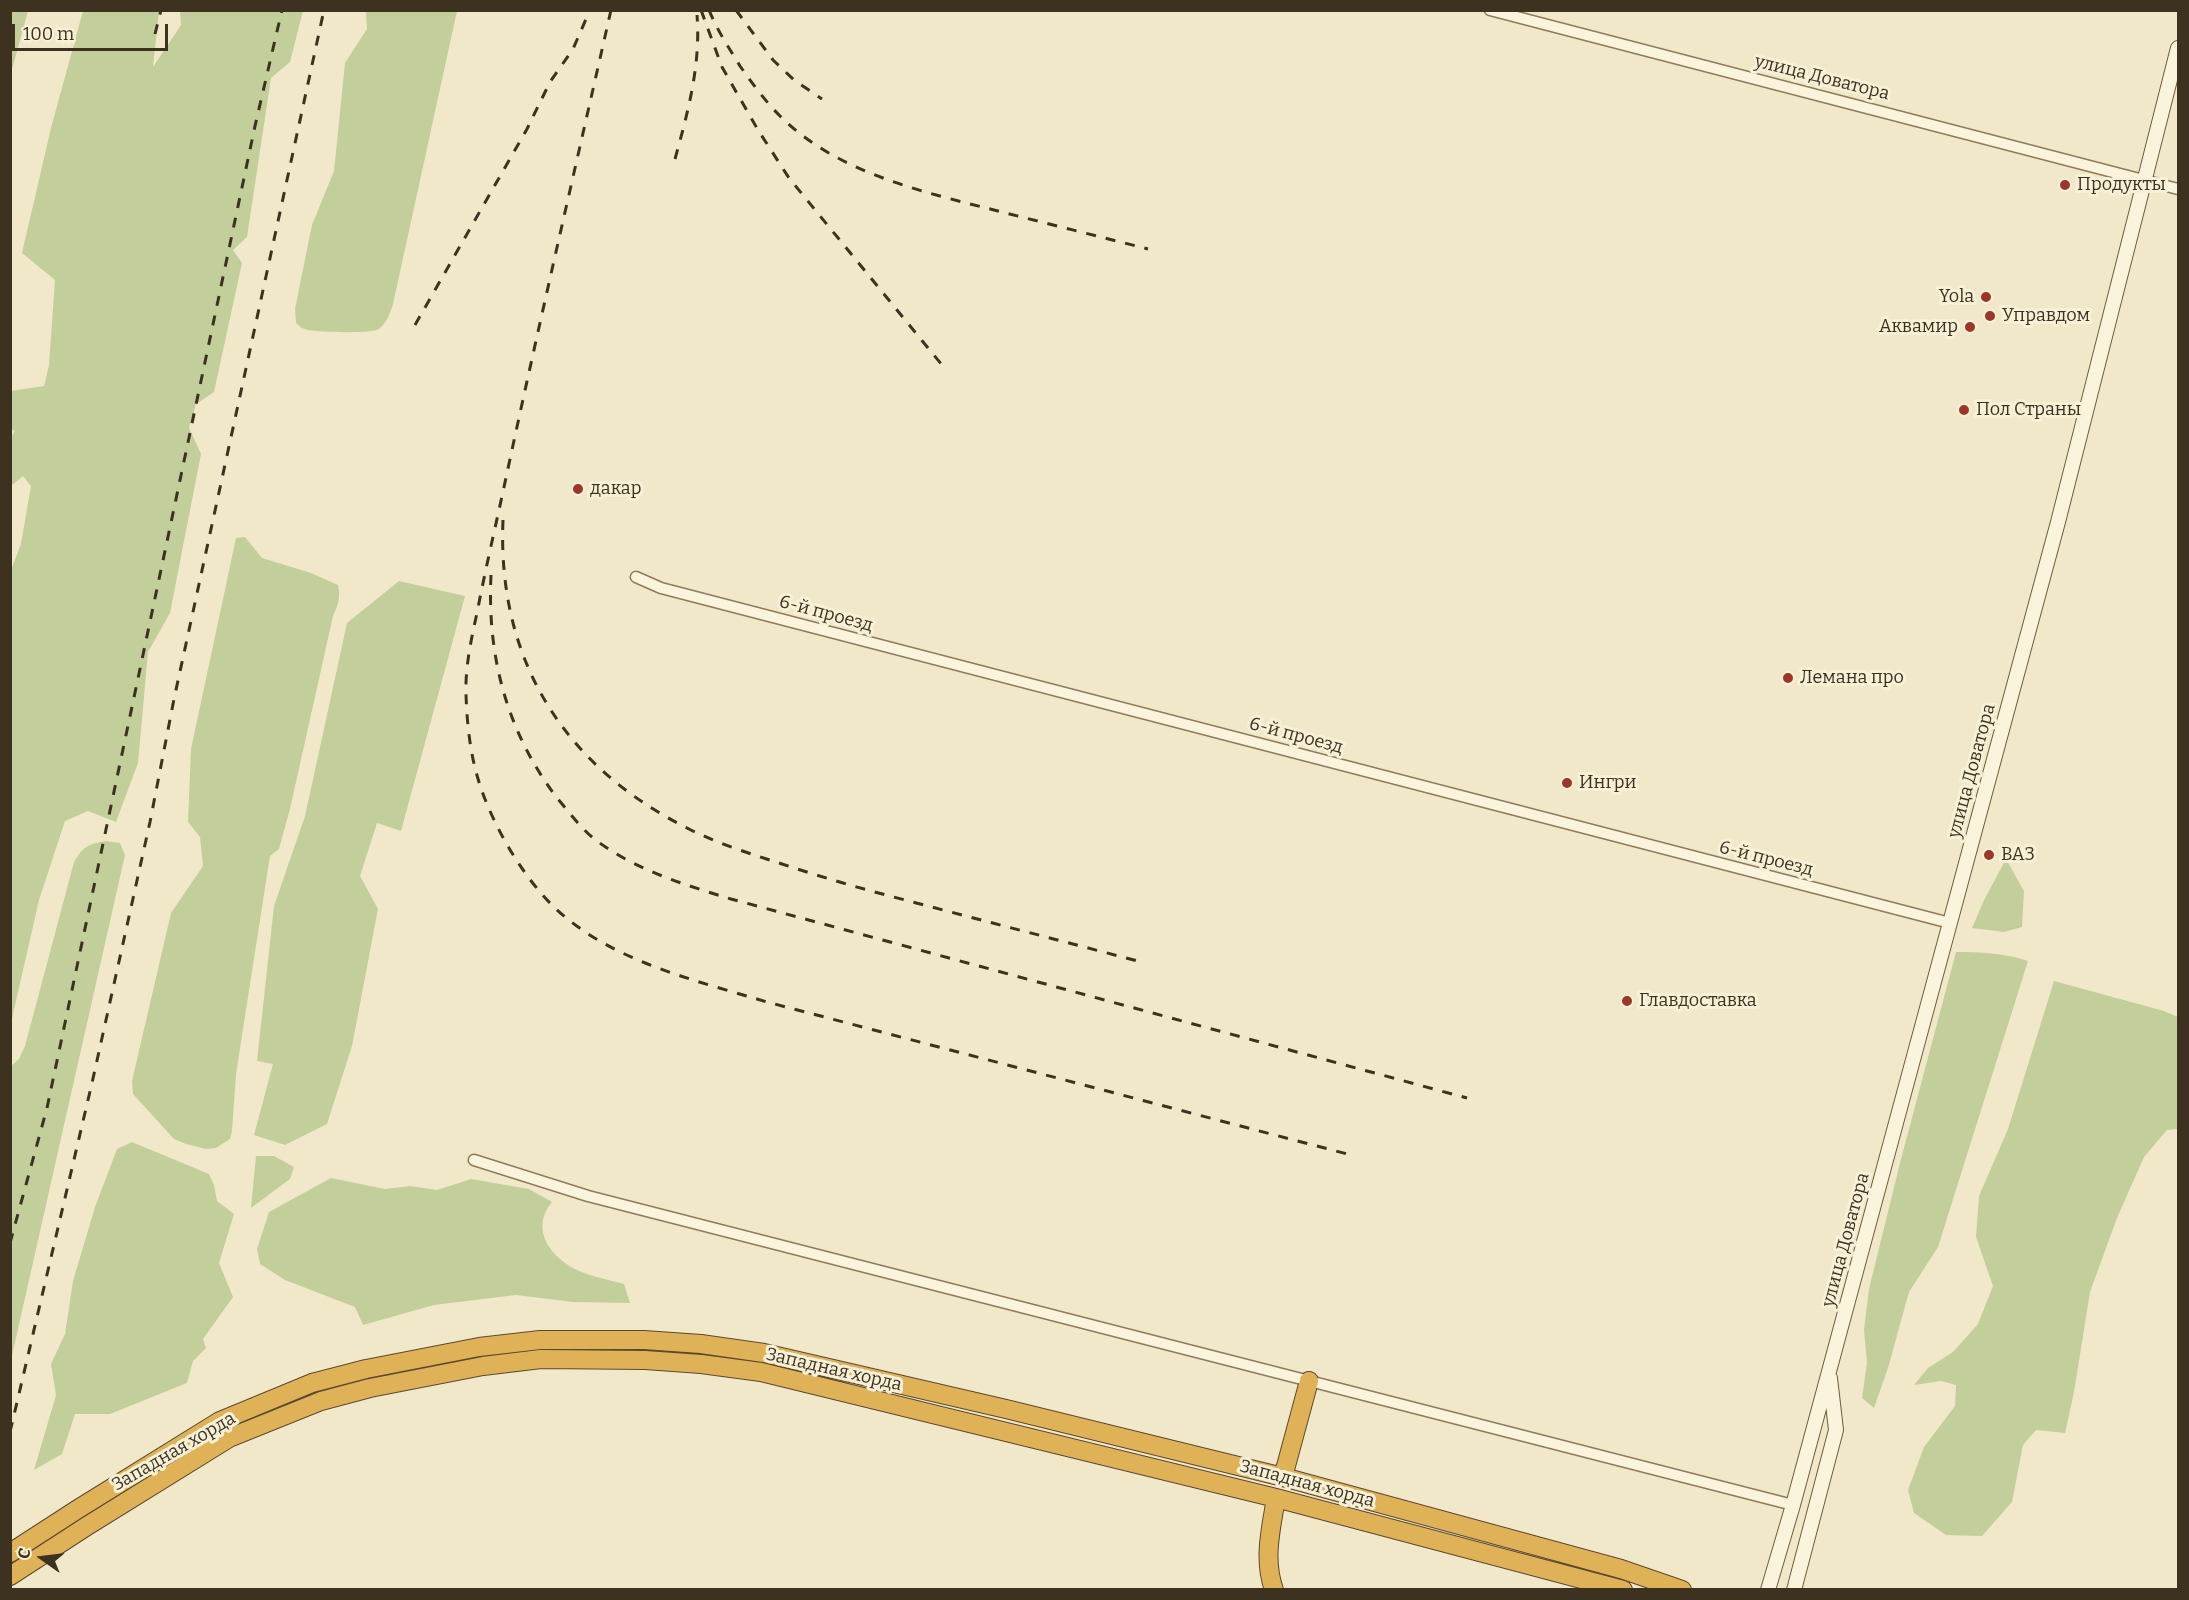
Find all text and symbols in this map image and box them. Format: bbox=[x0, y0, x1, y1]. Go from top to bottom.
scale bar bbox=[15, 12, 171, 50]
text: 100 m bbox=[23, 23, 74, 45]
street label: улица Доватора bbox=[1752, 51, 1892, 105]
place label: Продукты bbox=[2077, 174, 2166, 196]
marker: Продукты bbox=[2058, 178, 2072, 192]
place label: Yola bbox=[1939, 286, 1974, 308]
marker: Yola bbox=[1979, 290, 1993, 304]
place label: Управдом bbox=[2002, 305, 2090, 327]
marker: Управдом bbox=[1983, 309, 1997, 323]
place label: Аквамир bbox=[1879, 316, 1958, 338]
marker: Аквамир bbox=[1963, 320, 1977, 334]
place label: Пол Страны bbox=[1976, 399, 2081, 421]
marker: Пол Страны bbox=[1957, 403, 1971, 417]
place label: дакар bbox=[590, 478, 641, 500]
marker: дакар bbox=[571, 482, 585, 496]
street label: 6-й проезд bbox=[777, 591, 875, 637]
place label: Лемана про bbox=[1800, 667, 1904, 689]
marker: Лемана про bbox=[1781, 671, 1795, 685]
street label: улица Доватора bbox=[1944, 701, 2000, 841]
street label: 6-й проезд bbox=[1247, 713, 1345, 759]
place label: Ингри bbox=[1579, 772, 1636, 794]
marker: Ингри bbox=[1560, 776, 1574, 790]
street label: 6-й проезд bbox=[1717, 837, 1815, 881]
place label: ВАЗ bbox=[2001, 844, 2035, 866]
marker: ВАЗ bbox=[1982, 848, 1996, 862]
place label: Главдоставка bbox=[1639, 990, 1757, 1012]
marker: Главдоставка bbox=[1620, 994, 1634, 1008]
street label: улица Доватора bbox=[1818, 1170, 1874, 1310]
street label: Западная хорда bbox=[764, 1344, 904, 1396]
street label: Западная хорда bbox=[109, 1408, 239, 1496]
street label: Западная хорда bbox=[1237, 1456, 1377, 1512]
north arrow bbox=[12, 1528, 72, 1588]
text: С bbox=[14, 1546, 34, 1561]

